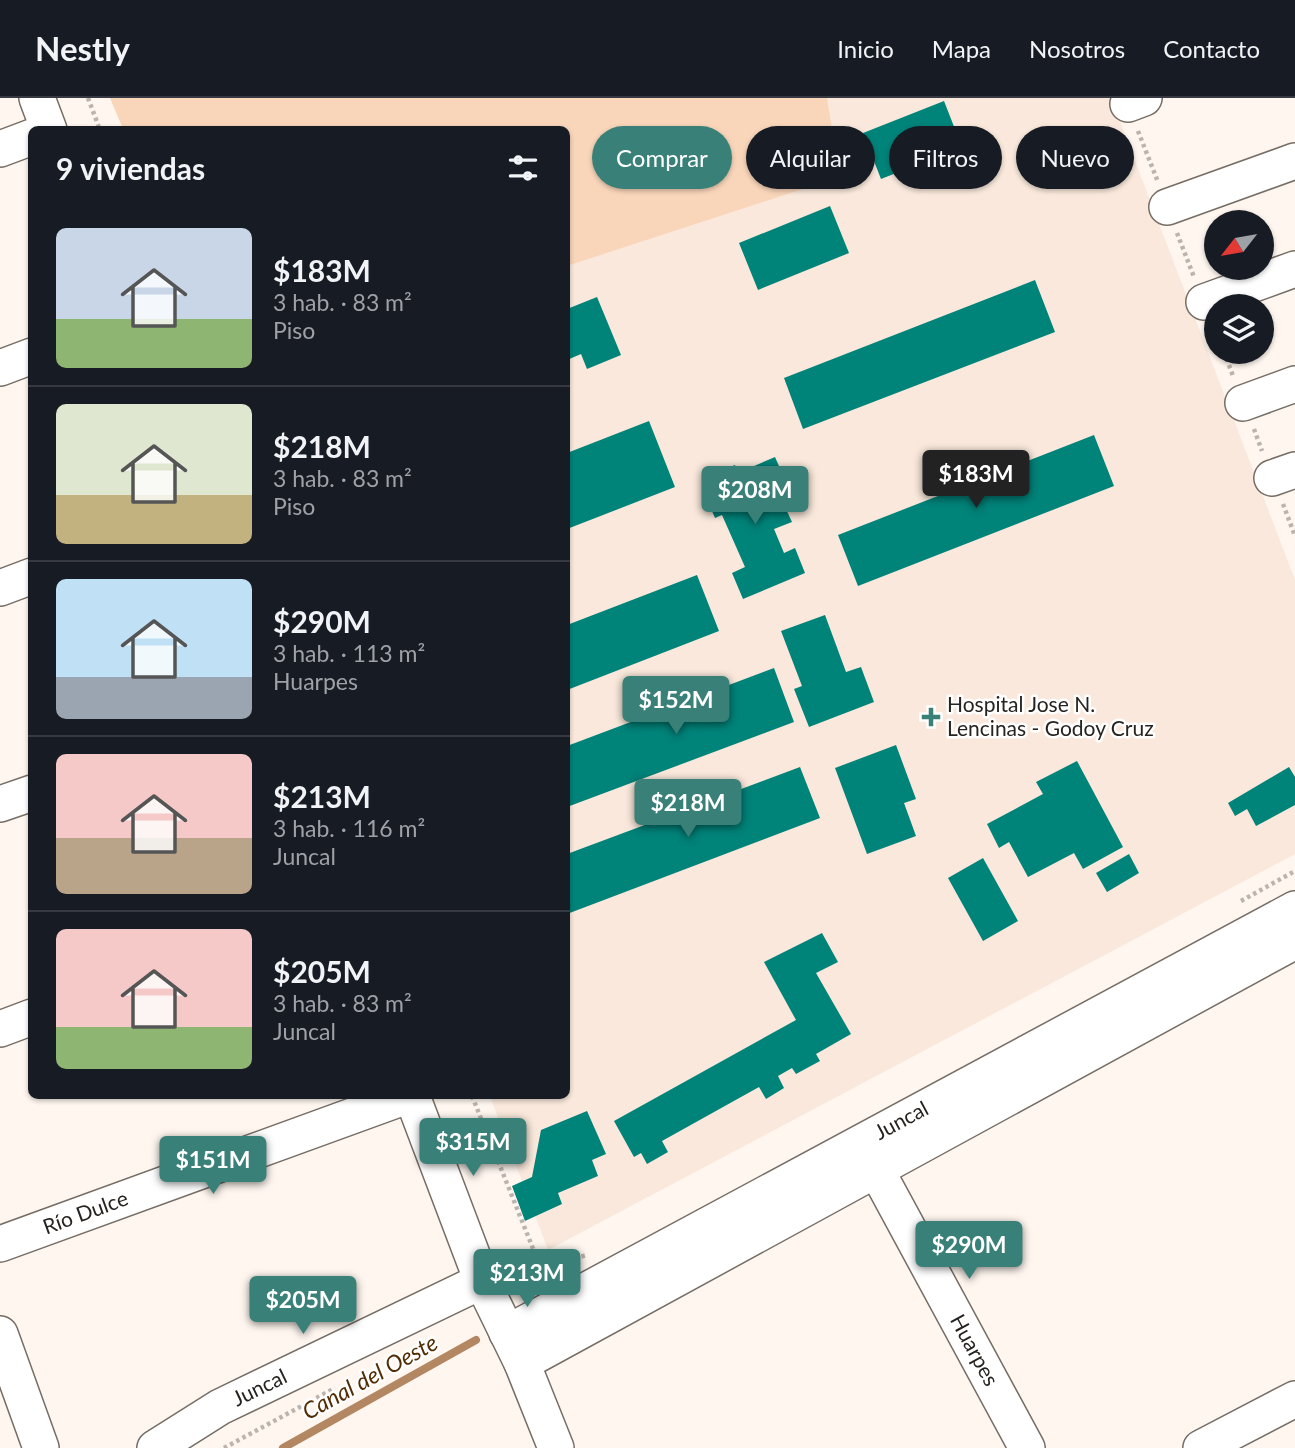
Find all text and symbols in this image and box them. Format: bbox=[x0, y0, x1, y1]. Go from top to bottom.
text: Nestly bbox=[35, 28, 130, 68]
text: Inicio bbox=[837, 34, 894, 63]
text: Mapa bbox=[932, 34, 991, 63]
text: Nosotros bbox=[1029, 34, 1125, 63]
text: Contacto bbox=[1163, 34, 1260, 63]
chip: Comprar bbox=[592, 126, 732, 189]
chip: Alquilar bbox=[746, 126, 875, 189]
chip: Filtros bbox=[889, 126, 1002, 189]
chip: Nuevo bbox=[1016, 126, 1134, 189]
icon: filters bbox=[504, 149, 542, 187]
text: 9 viviendas bbox=[56, 150, 205, 186]
north arrow bbox=[1204, 210, 1274, 280]
map controls bbox=[1204, 210, 1274, 364]
text: $183M bbox=[273, 252, 371, 288]
icon: home bbox=[112, 256, 196, 340]
text: 3 hab. · 83 m² bbox=[273, 288, 412, 316]
button: layers bbox=[1204, 294, 1274, 364]
text: Piso bbox=[273, 316, 315, 344]
text: $218M bbox=[273, 428, 371, 464]
icon: home bbox=[112, 432, 196, 516]
pin: $183M bbox=[927, 450, 1025, 510]
text: $183M bbox=[938, 459, 1014, 487]
text: 3 hab. · 83 m² bbox=[273, 464, 412, 492]
pin: $208M bbox=[706, 466, 804, 526]
text: $208M bbox=[717, 475, 793, 503]
text: Piso bbox=[273, 492, 315, 520]
text: $290M bbox=[273, 603, 371, 639]
icon: home bbox=[112, 607, 196, 691]
text: 3 hab. · 113 m² bbox=[273, 639, 425, 667]
text: Huarpes bbox=[273, 667, 358, 695]
pin: $152M bbox=[627, 676, 725, 736]
text: $152M bbox=[638, 685, 714, 713]
place label: Hospital Jose N. Lencinas - Godoy Cruz bbox=[947, 691, 1154, 740]
marker: Hospital Jose N. Lencinas - Godoy Cruz bbox=[921, 707, 941, 727]
text: $213M bbox=[273, 778, 371, 814]
pin: $218M bbox=[639, 780, 737, 839]
icon: home bbox=[112, 782, 196, 866]
text: $218M bbox=[650, 788, 726, 816]
text: 3 hab. · 116 m² bbox=[273, 814, 425, 842]
text: Juncal bbox=[273, 842, 336, 870]
text: $205M bbox=[273, 953, 371, 989]
icon: home bbox=[112, 957, 196, 1041]
text: 3 hab. · 83 m² bbox=[273, 989, 412, 1017]
text: Juncal bbox=[273, 1017, 336, 1045]
street label: Juncal bbox=[870, 1095, 932, 1144]
pin: $315M bbox=[424, 1118, 522, 1178]
text: $315M bbox=[435, 1127, 511, 1155]
pin: $151M bbox=[164, 1136, 262, 1196]
text: $151M bbox=[175, 1145, 251, 1173]
street label: Río Dulce bbox=[39, 1185, 131, 1238]
pin: $290M bbox=[920, 1222, 1018, 1281]
text: $290M bbox=[931, 1230, 1007, 1258]
pin: $213M bbox=[478, 1250, 576, 1309]
text: $213M bbox=[489, 1258, 565, 1286]
pin: $205M bbox=[254, 1276, 352, 1336]
text: $205M bbox=[265, 1285, 341, 1313]
street label: Huarpes bbox=[946, 1310, 1005, 1390]
water label: Canal del Oeste bbox=[297, 1327, 442, 1425]
street label: Juncal bbox=[228, 1363, 290, 1410]

